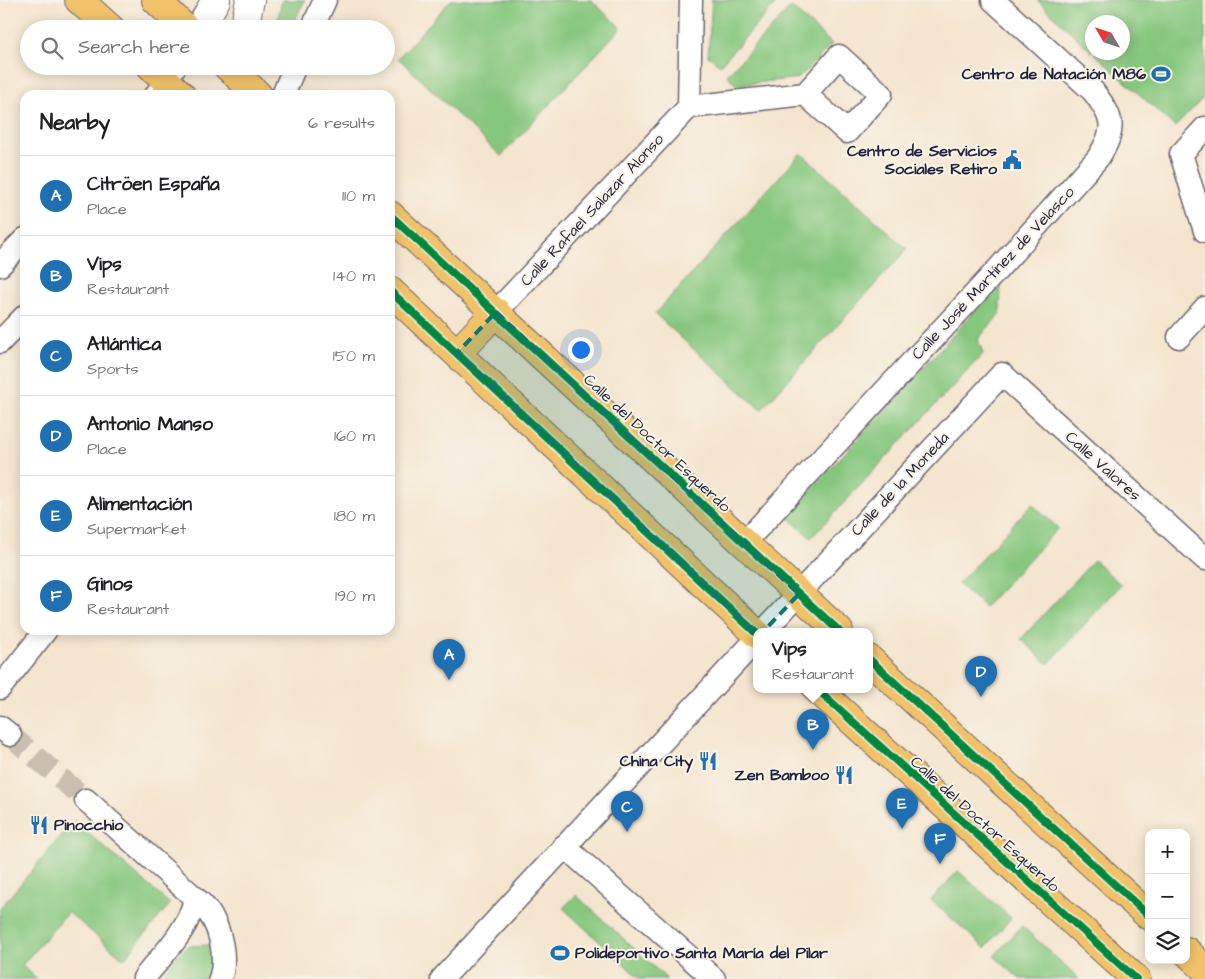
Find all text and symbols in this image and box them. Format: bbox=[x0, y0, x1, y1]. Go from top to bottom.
north arrow bbox=[1085, 15, 1130, 60]
search box bbox=[20, 20, 395, 75]
icon: search bbox=[38, 34, 66, 62]
text: Search here bbox=[78, 34, 190, 61]
place label: Centro de Natación M86 bbox=[962, 63, 1146, 85]
sports icon: Centro de Natación M86 bbox=[1150, 63, 1172, 85]
text: Nearby bbox=[40, 108, 110, 137]
text: 6 results bbox=[308, 112, 375, 134]
street label: Calle Rafael Salazar Alonso bbox=[515, 129, 669, 291]
place label: Centro de Servicios Sociales Retiro bbox=[847, 140, 998, 180]
public building icon: Centro de Servicios Sociales Retiro bbox=[1001, 149, 1023, 171]
text: Citröen España bbox=[87, 171, 220, 198]
street label: Calle José Martínez de Velasco bbox=[907, 181, 1079, 365]
text: A bbox=[51, 185, 61, 207]
text: 110 m bbox=[342, 185, 375, 207]
text: Place bbox=[87, 198, 127, 220]
text: Vips bbox=[87, 251, 122, 278]
text: B bbox=[50, 265, 62, 287]
text: 140 m bbox=[333, 265, 375, 287]
text: Restaurant bbox=[87, 278, 169, 300]
text: Atlántica bbox=[87, 331, 161, 358]
your location bbox=[568, 337, 594, 363]
text: C bbox=[50, 345, 62, 367]
text: 150 m bbox=[333, 345, 375, 367]
text: Sports bbox=[87, 358, 139, 380]
street label: Calle del Doctor Esquerdo bbox=[579, 369, 735, 517]
text: Antonio Manso bbox=[87, 411, 213, 438]
text: D bbox=[51, 425, 61, 447]
text: 160 m bbox=[334, 425, 375, 447]
street label: Calle Valores bbox=[1060, 426, 1146, 506]
street label: Calle de la Moneda bbox=[846, 427, 954, 541]
text: Place bbox=[87, 438, 127, 460]
text: Alimentación bbox=[87, 491, 192, 518]
text: E bbox=[51, 505, 61, 527]
text: 180 m bbox=[334, 505, 375, 527]
text: Supermarket bbox=[87, 518, 186, 540]
text: Ginos bbox=[87, 571, 133, 598]
text: F bbox=[50, 585, 62, 607]
text: 190 m bbox=[335, 585, 375, 607]
text: Restaurant bbox=[87, 598, 169, 620]
popup bbox=[753, 628, 873, 693]
text: Vips bbox=[772, 636, 807, 663]
pin: A bbox=[433, 639, 465, 680]
pin: D bbox=[965, 656, 997, 697]
text: Restaurant bbox=[772, 663, 854, 685]
pin: B bbox=[797, 709, 829, 750]
place label: China City bbox=[620, 750, 693, 773]
restaurant icon: China City bbox=[697, 750, 719, 772]
street label: Calle del Doctor Esquerdo bbox=[906, 751, 1064, 897]
place label: Zen Bamboo bbox=[734, 764, 830, 786]
restaurant icon: Zen Bamboo bbox=[833, 764, 855, 786]
pin: E bbox=[886, 788, 918, 829]
pin: C bbox=[611, 791, 643, 832]
restaurant icon: Pinocchio bbox=[28, 814, 50, 836]
place label: Pinocchio bbox=[54, 814, 124, 836]
pin: F bbox=[924, 823, 956, 864]
map controls bbox=[1145, 829, 1190, 964]
button: + bbox=[1145, 829, 1190, 874]
button: − bbox=[1145, 874, 1190, 919]
button: layers bbox=[1145, 919, 1190, 964]
sports icon: Polideportivo Santa María del Pilar bbox=[549, 942, 571, 964]
place label: Polideportivo Santa María del Pilar bbox=[575, 942, 828, 964]

